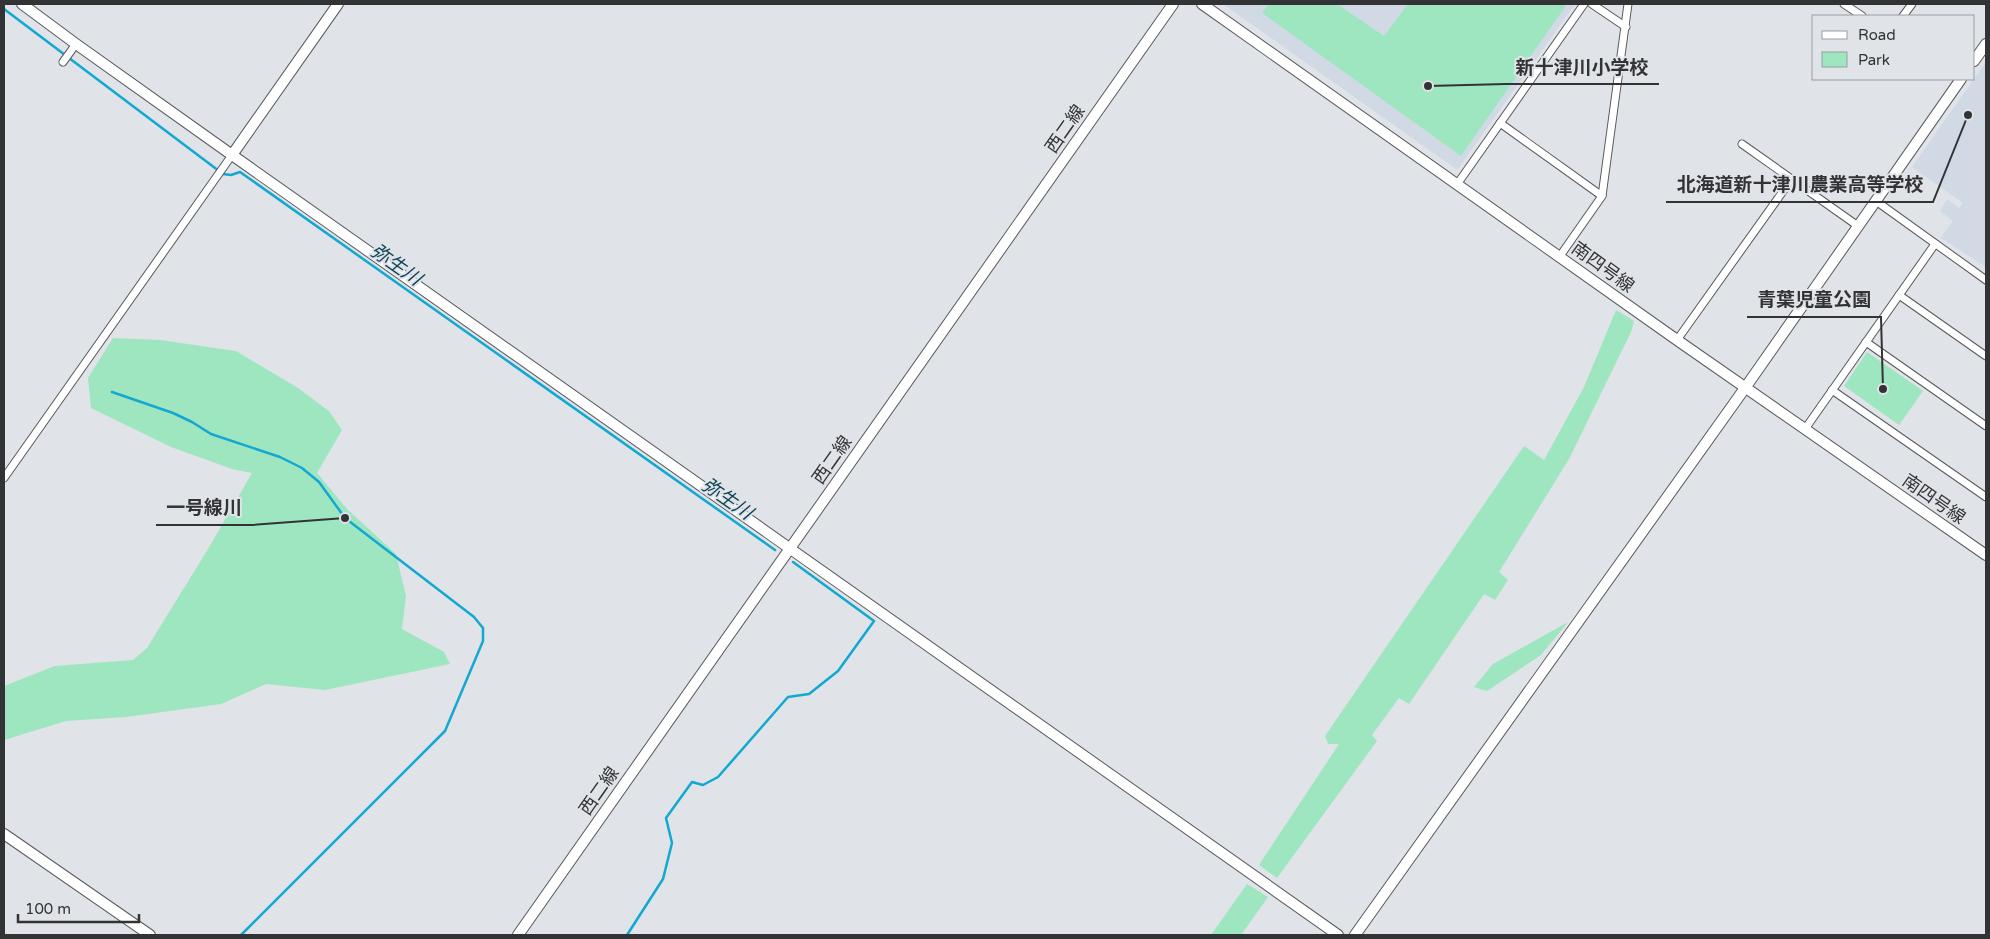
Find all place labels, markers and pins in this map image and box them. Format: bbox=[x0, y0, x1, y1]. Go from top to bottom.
callout: 新十津川小学校 bbox=[1506, 50, 1659, 84]
callout: 北海道新十津川農業高等学校 bbox=[1666, 168, 1933, 202]
callout: 青葉児童公園 bbox=[1747, 283, 1881, 317]
callout: 一号線川 bbox=[156, 491, 252, 525]

